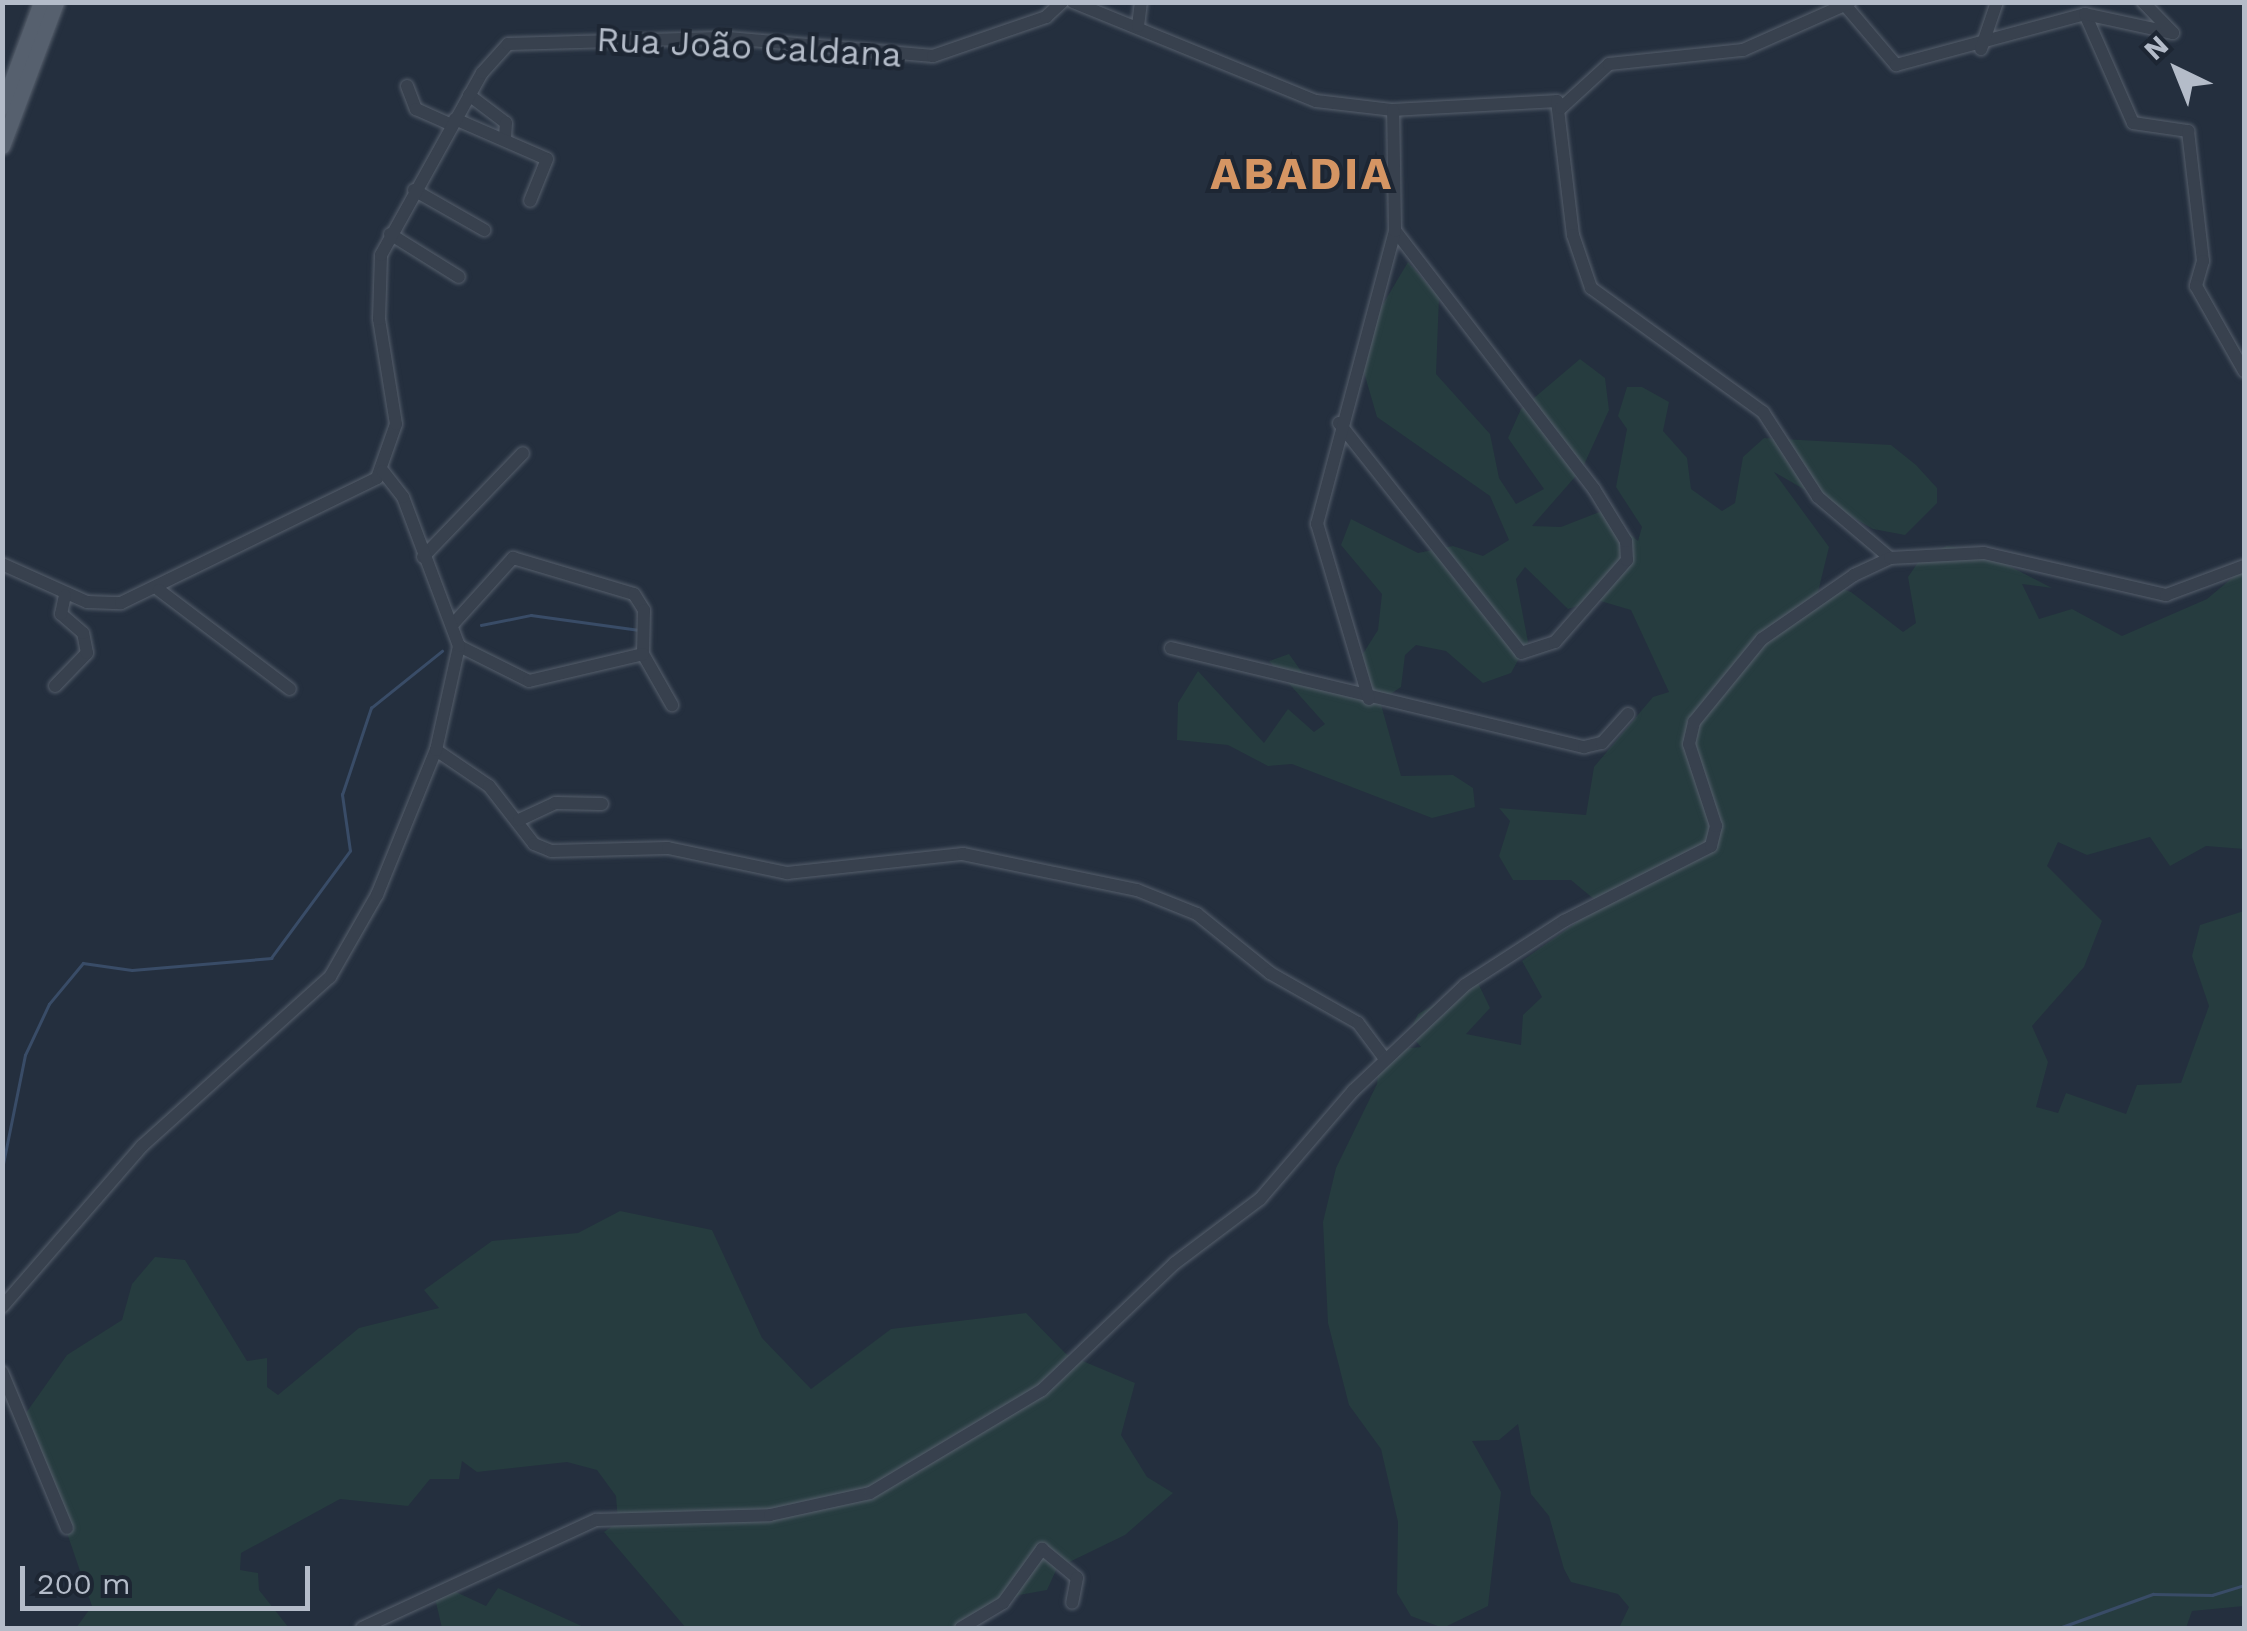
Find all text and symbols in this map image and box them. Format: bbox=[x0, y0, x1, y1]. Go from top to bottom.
street label: Rua João Caldana bbox=[594, 18, 904, 76]
north arrow bbox=[2127, 20, 2227, 120]
text: N bbox=[2137, 29, 2175, 67]
district label: ABADIA bbox=[1210, 147, 1394, 201]
scale bar bbox=[25, 1546, 315, 1608]
text: 200 m bbox=[37, 1566, 131, 1601]

